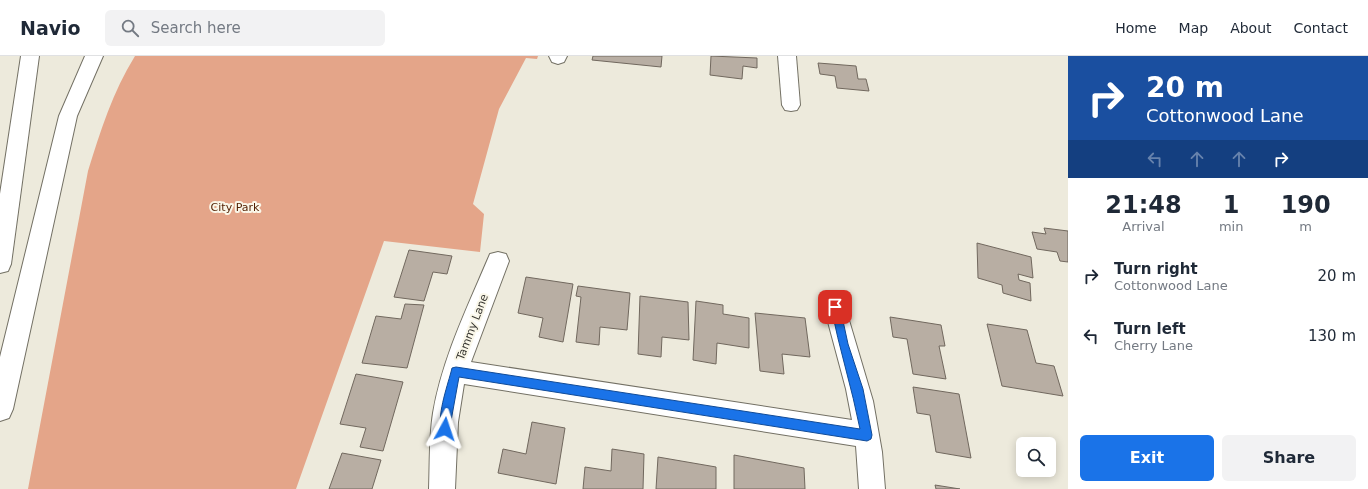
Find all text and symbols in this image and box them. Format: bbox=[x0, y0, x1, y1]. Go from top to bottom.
search box bbox=[105, 10, 385, 46]
text: Navio bbox=[20, 17, 81, 39]
icon: search bbox=[119, 17, 141, 39]
text: Search here bbox=[151, 19, 241, 37]
text: Home bbox=[1115, 20, 1157, 36]
text: Map bbox=[1179, 20, 1208, 36]
text: About bbox=[1230, 20, 1272, 36]
text: Contact bbox=[1294, 20, 1348, 36]
text: 20 m bbox=[1146, 71, 1224, 104]
icon: right bbox=[1080, 72, 1132, 124]
text: Cottonwood Lane bbox=[1146, 105, 1304, 126]
icon: left bbox=[1144, 148, 1166, 170]
icon: ahead bbox=[1186, 148, 1208, 170]
icon: ahead bbox=[1228, 148, 1250, 170]
icon: right bbox=[1270, 148, 1292, 170]
text: 21:48 bbox=[1105, 191, 1182, 219]
text: 1 bbox=[1223, 191, 1239, 219]
text: 190 bbox=[1281, 191, 1331, 219]
park label: City Park bbox=[211, 201, 260, 214]
text: Arrival bbox=[1122, 219, 1165, 234]
text: min bbox=[1219, 219, 1243, 234]
text: m bbox=[1299, 219, 1312, 234]
text: Turn right bbox=[1114, 260, 1198, 278]
icon: right bbox=[1080, 265, 1102, 287]
text: 20 m bbox=[1318, 267, 1356, 285]
text: Cottonwood Lane bbox=[1114, 278, 1228, 293]
pin bbox=[818, 290, 852, 324]
street label: Tammy Lane bbox=[454, 292, 491, 363]
icon: arrive bbox=[824, 296, 846, 318]
text: Turn left bbox=[1114, 320, 1186, 338]
icon: left bbox=[1080, 325, 1102, 347]
text: 130 m bbox=[1308, 327, 1356, 345]
text: Cherry Lane bbox=[1114, 338, 1193, 353]
position arrow bbox=[424, 408, 466, 450]
button: Exit bbox=[1080, 435, 1214, 481]
button: Share bbox=[1222, 435, 1356, 481]
map controls bbox=[1016, 437, 1056, 477]
button: search bbox=[1016, 437, 1056, 477]

